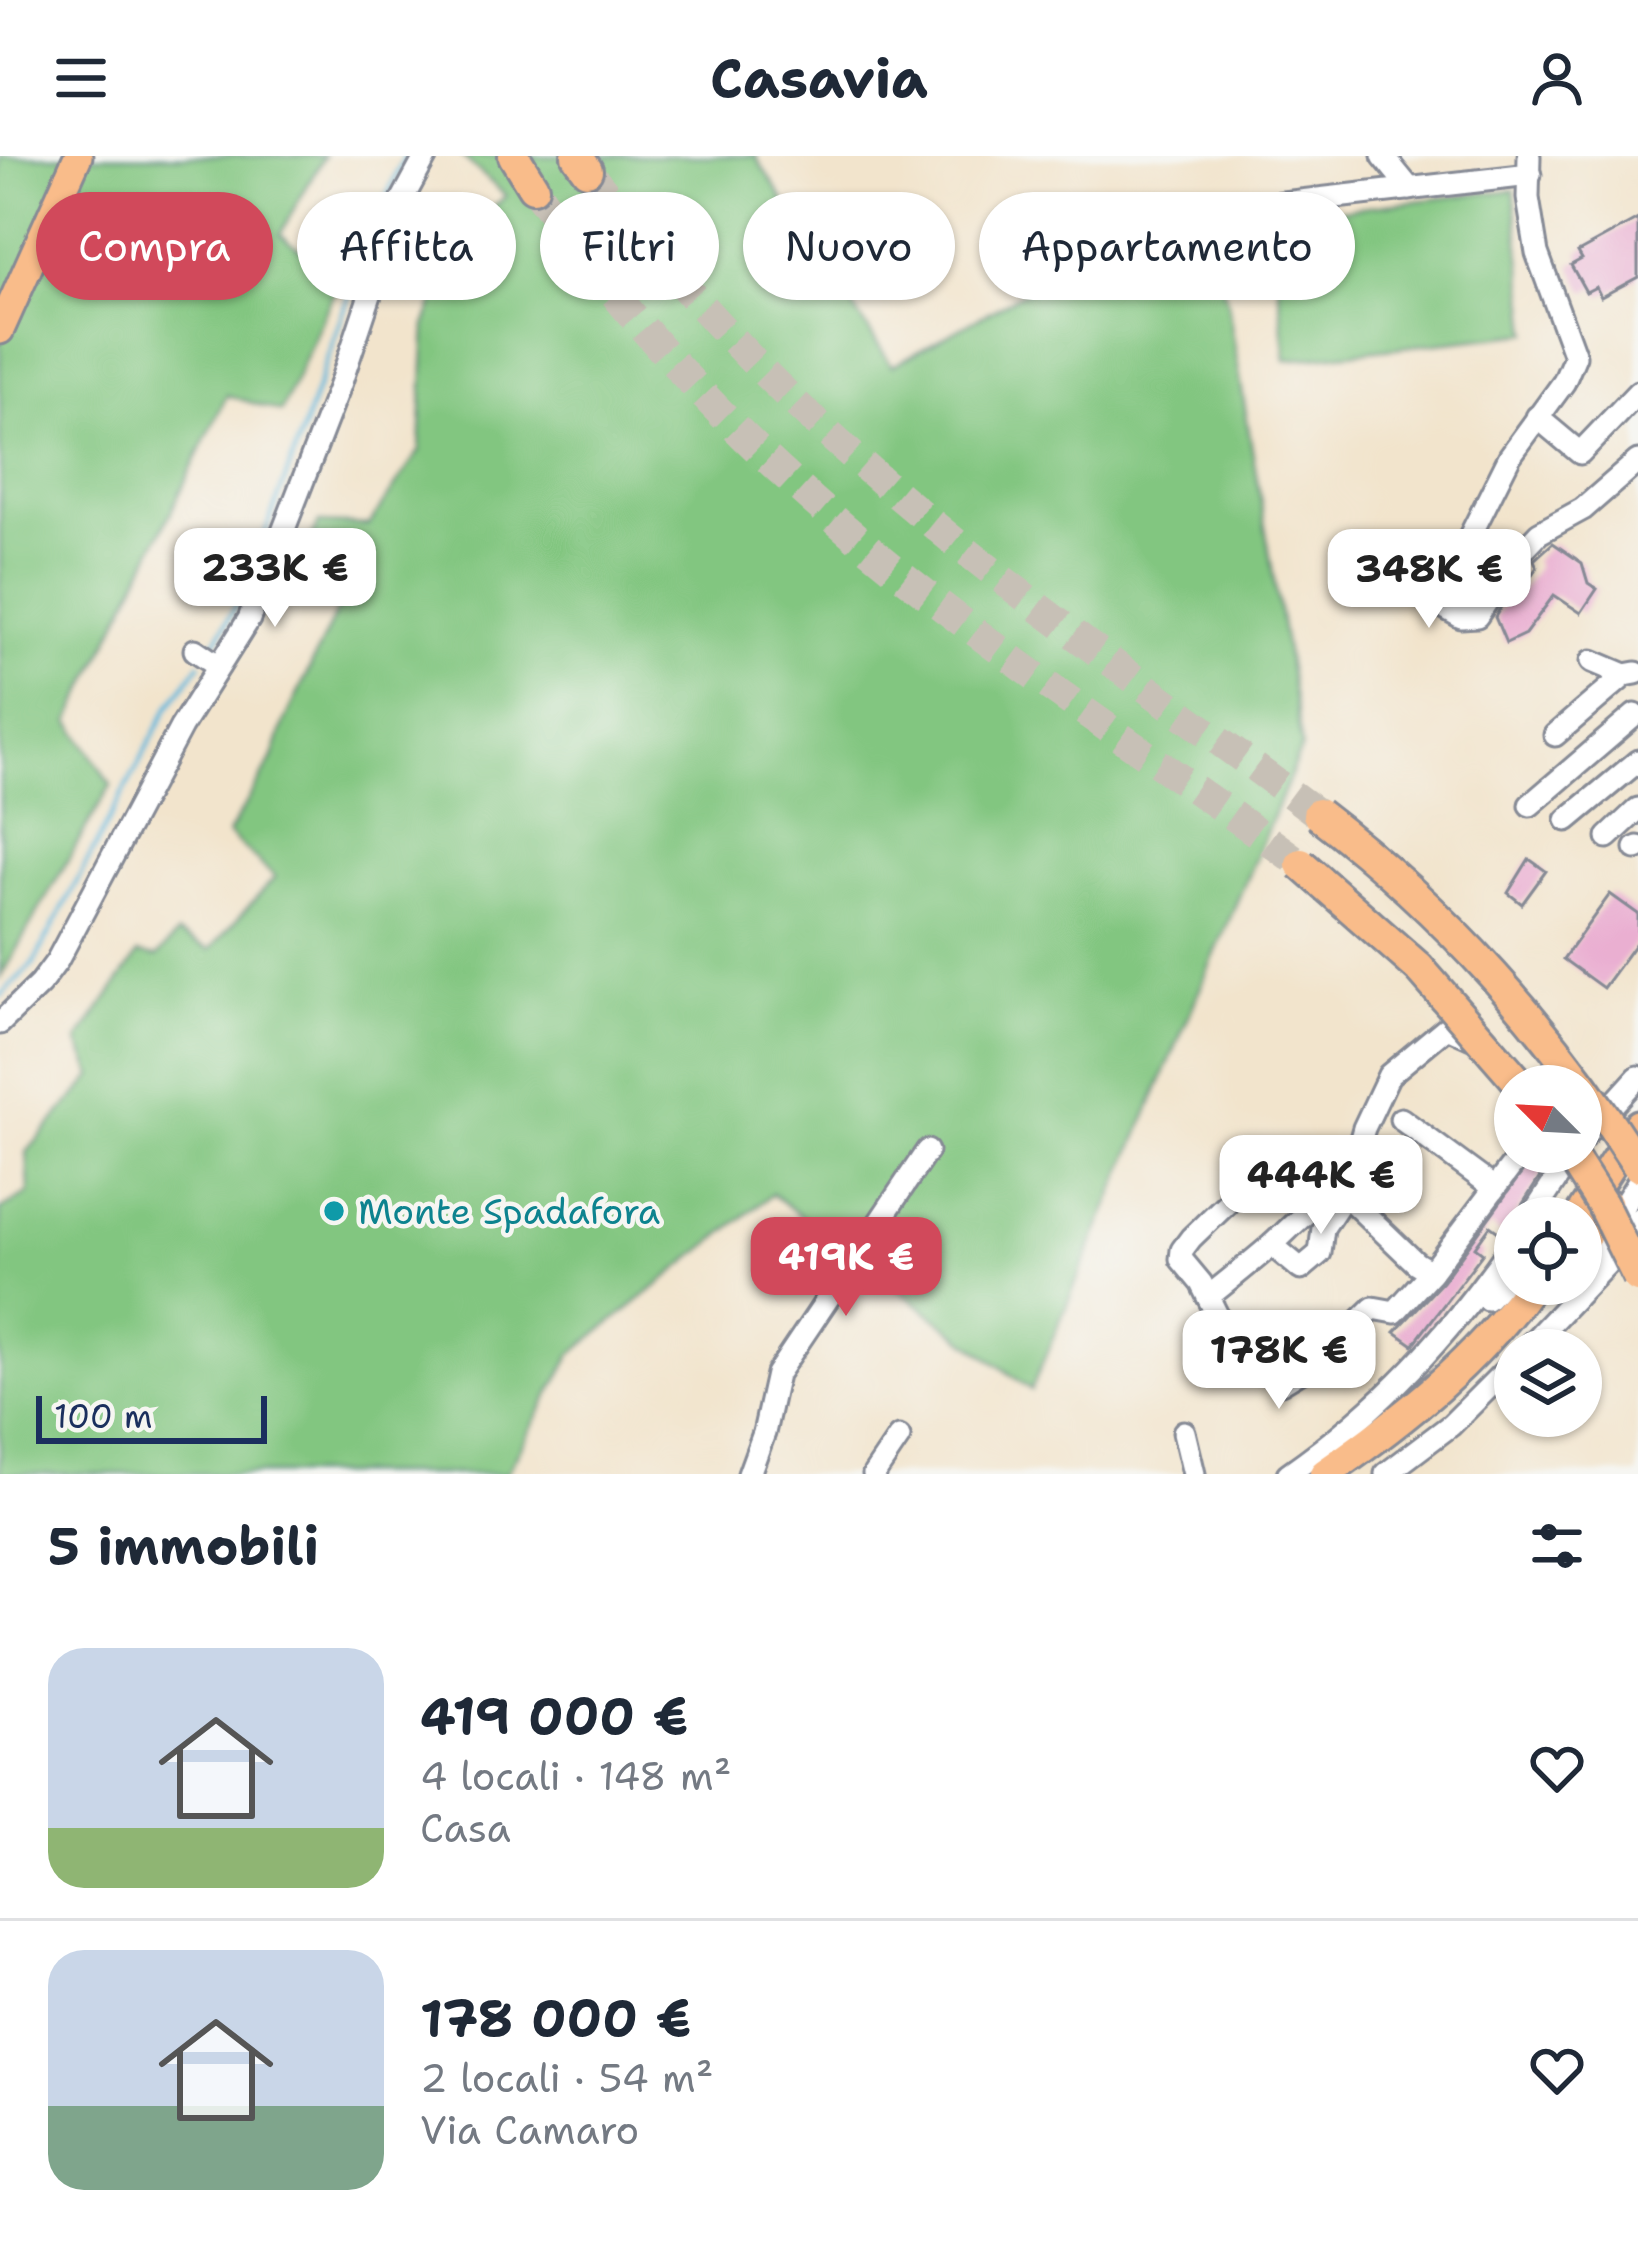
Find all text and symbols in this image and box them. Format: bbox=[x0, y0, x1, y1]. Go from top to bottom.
text: Casavia bbox=[710, 42, 928, 114]
icon: menu bbox=[48, 45, 114, 111]
icon: person bbox=[1524, 45, 1590, 111]
chip: Compra bbox=[36, 192, 273, 300]
chip: Affitta bbox=[297, 192, 516, 300]
chip: Filtri bbox=[540, 192, 719, 300]
chip: Nuovo bbox=[743, 192, 955, 300]
chip: Appartamento bbox=[979, 192, 1355, 300]
pin: 233K € bbox=[177, 528, 373, 630]
pin: 348K € bbox=[1331, 529, 1527, 631]
text: 233K € bbox=[201, 541, 349, 593]
text: 348K € bbox=[1355, 542, 1503, 594]
north arrow bbox=[1494, 1065, 1602, 1173]
map controls bbox=[1494, 1065, 1602, 1437]
pin: 444K € bbox=[1223, 1135, 1419, 1237]
text: 444K € bbox=[1246, 1148, 1396, 1200]
place label: Monte Spadafora bbox=[358, 1187, 660, 1236]
button: locate bbox=[1494, 1197, 1602, 1305]
marker: Monte Spadafora bbox=[321, 1198, 347, 1224]
pin: 419K € bbox=[748, 1217, 944, 1319]
text: 419K € bbox=[778, 1230, 914, 1282]
pin: 178K € bbox=[1181, 1310, 1377, 1412]
text: 178K € bbox=[1210, 1323, 1348, 1375]
button: layers bbox=[1494, 1329, 1602, 1437]
scale bar bbox=[36, 1390, 267, 1443]
text: 100 m bbox=[54, 1394, 153, 1439]
text: 5 immobili bbox=[48, 1512, 319, 1580]
icon: filters bbox=[1524, 1513, 1590, 1579]
text: 419 000 € bbox=[420, 1682, 688, 1750]
icon: home bbox=[144, 1696, 288, 1840]
icon: heart bbox=[1524, 1735, 1590, 1801]
text: 4 locali · 148 m² bbox=[420, 1750, 731, 1802]
text: Casa bbox=[420, 1802, 511, 1854]
text: 178 000 € bbox=[420, 1984, 691, 2052]
icon: home bbox=[144, 1998, 288, 2142]
icon: heart bbox=[1524, 2037, 1590, 2103]
text: 2 locali · 54 m² bbox=[420, 2052, 714, 2104]
text: Via Camaro bbox=[420, 2104, 639, 2156]

